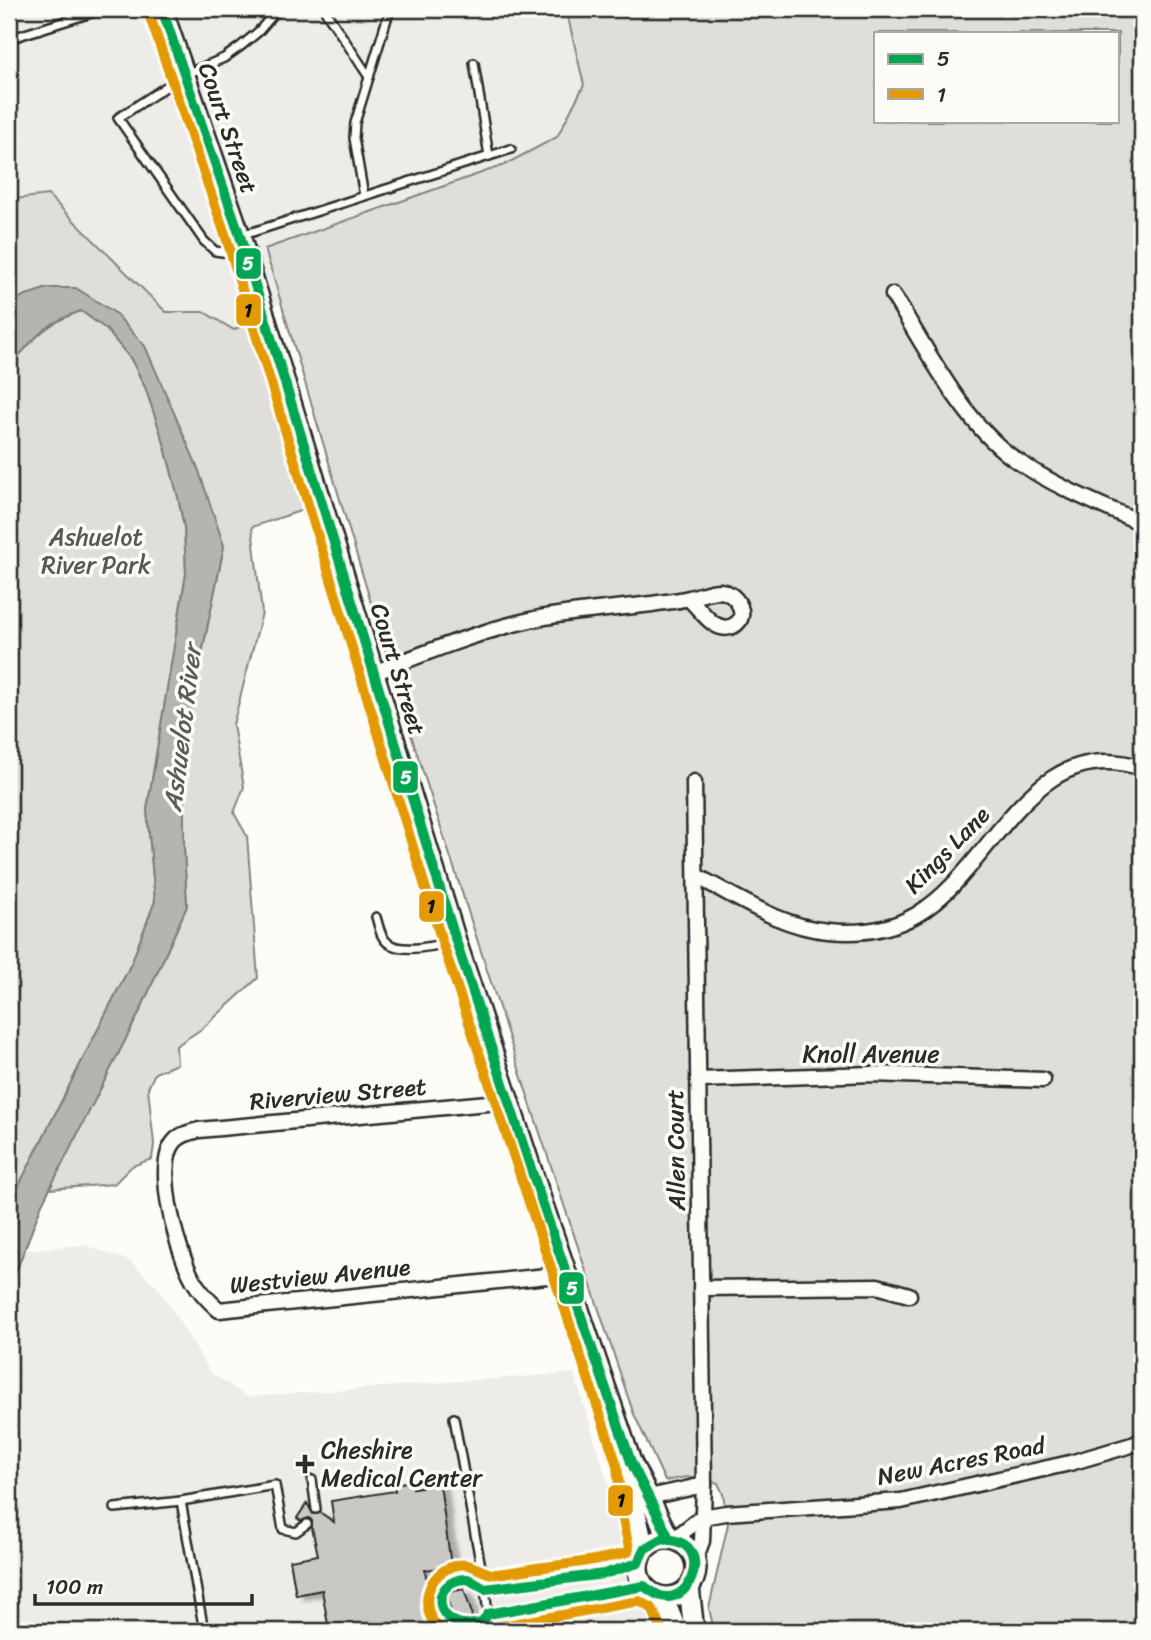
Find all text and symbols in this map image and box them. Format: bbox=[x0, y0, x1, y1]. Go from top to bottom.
legend bbox=[874, 32, 1120, 122]
text: 5 bbox=[937, 40, 950, 78]
street label: Court Street bbox=[186, 57, 270, 199]
text: 1 bbox=[937, 76, 946, 114]
line badge: 5 bbox=[235, 247, 262, 280]
text: 5 bbox=[242, 247, 254, 280]
line badge: 1 bbox=[235, 293, 262, 327]
text: 1 bbox=[244, 294, 252, 327]
park label: Ashuelot River Park bbox=[41, 516, 151, 586]
street label: Court Street bbox=[358, 598, 438, 740]
water label: Ashuelot River bbox=[149, 638, 216, 815]
line badge: 5 bbox=[392, 760, 419, 794]
text: 5 bbox=[400, 761, 412, 794]
street label: Kings Lane bbox=[894, 796, 1001, 904]
line badge: 1 bbox=[418, 890, 445, 923]
text: 1 bbox=[427, 890, 435, 923]
street label: Knoll Avenue bbox=[802, 1033, 940, 1075]
street label: Riverview Street bbox=[248, 1065, 428, 1123]
street label: Allen Court bbox=[654, 1089, 698, 1212]
street label: Westview Avenue bbox=[228, 1246, 413, 1306]
line badge: 5 bbox=[558, 1271, 585, 1305]
text: 5 bbox=[566, 1272, 578, 1305]
street label: New Acres Road bbox=[873, 1424, 1050, 1498]
place label: Cheshire Medical Center bbox=[321, 1429, 483, 1499]
marker: Cheshire Medical Center bbox=[295, 1454, 315, 1474]
line badge: 1 bbox=[607, 1484, 634, 1517]
text: 1 bbox=[617, 1484, 625, 1517]
scale bar bbox=[35, 1563, 252, 1607]
text: 100 m bbox=[46, 1568, 103, 1606]

